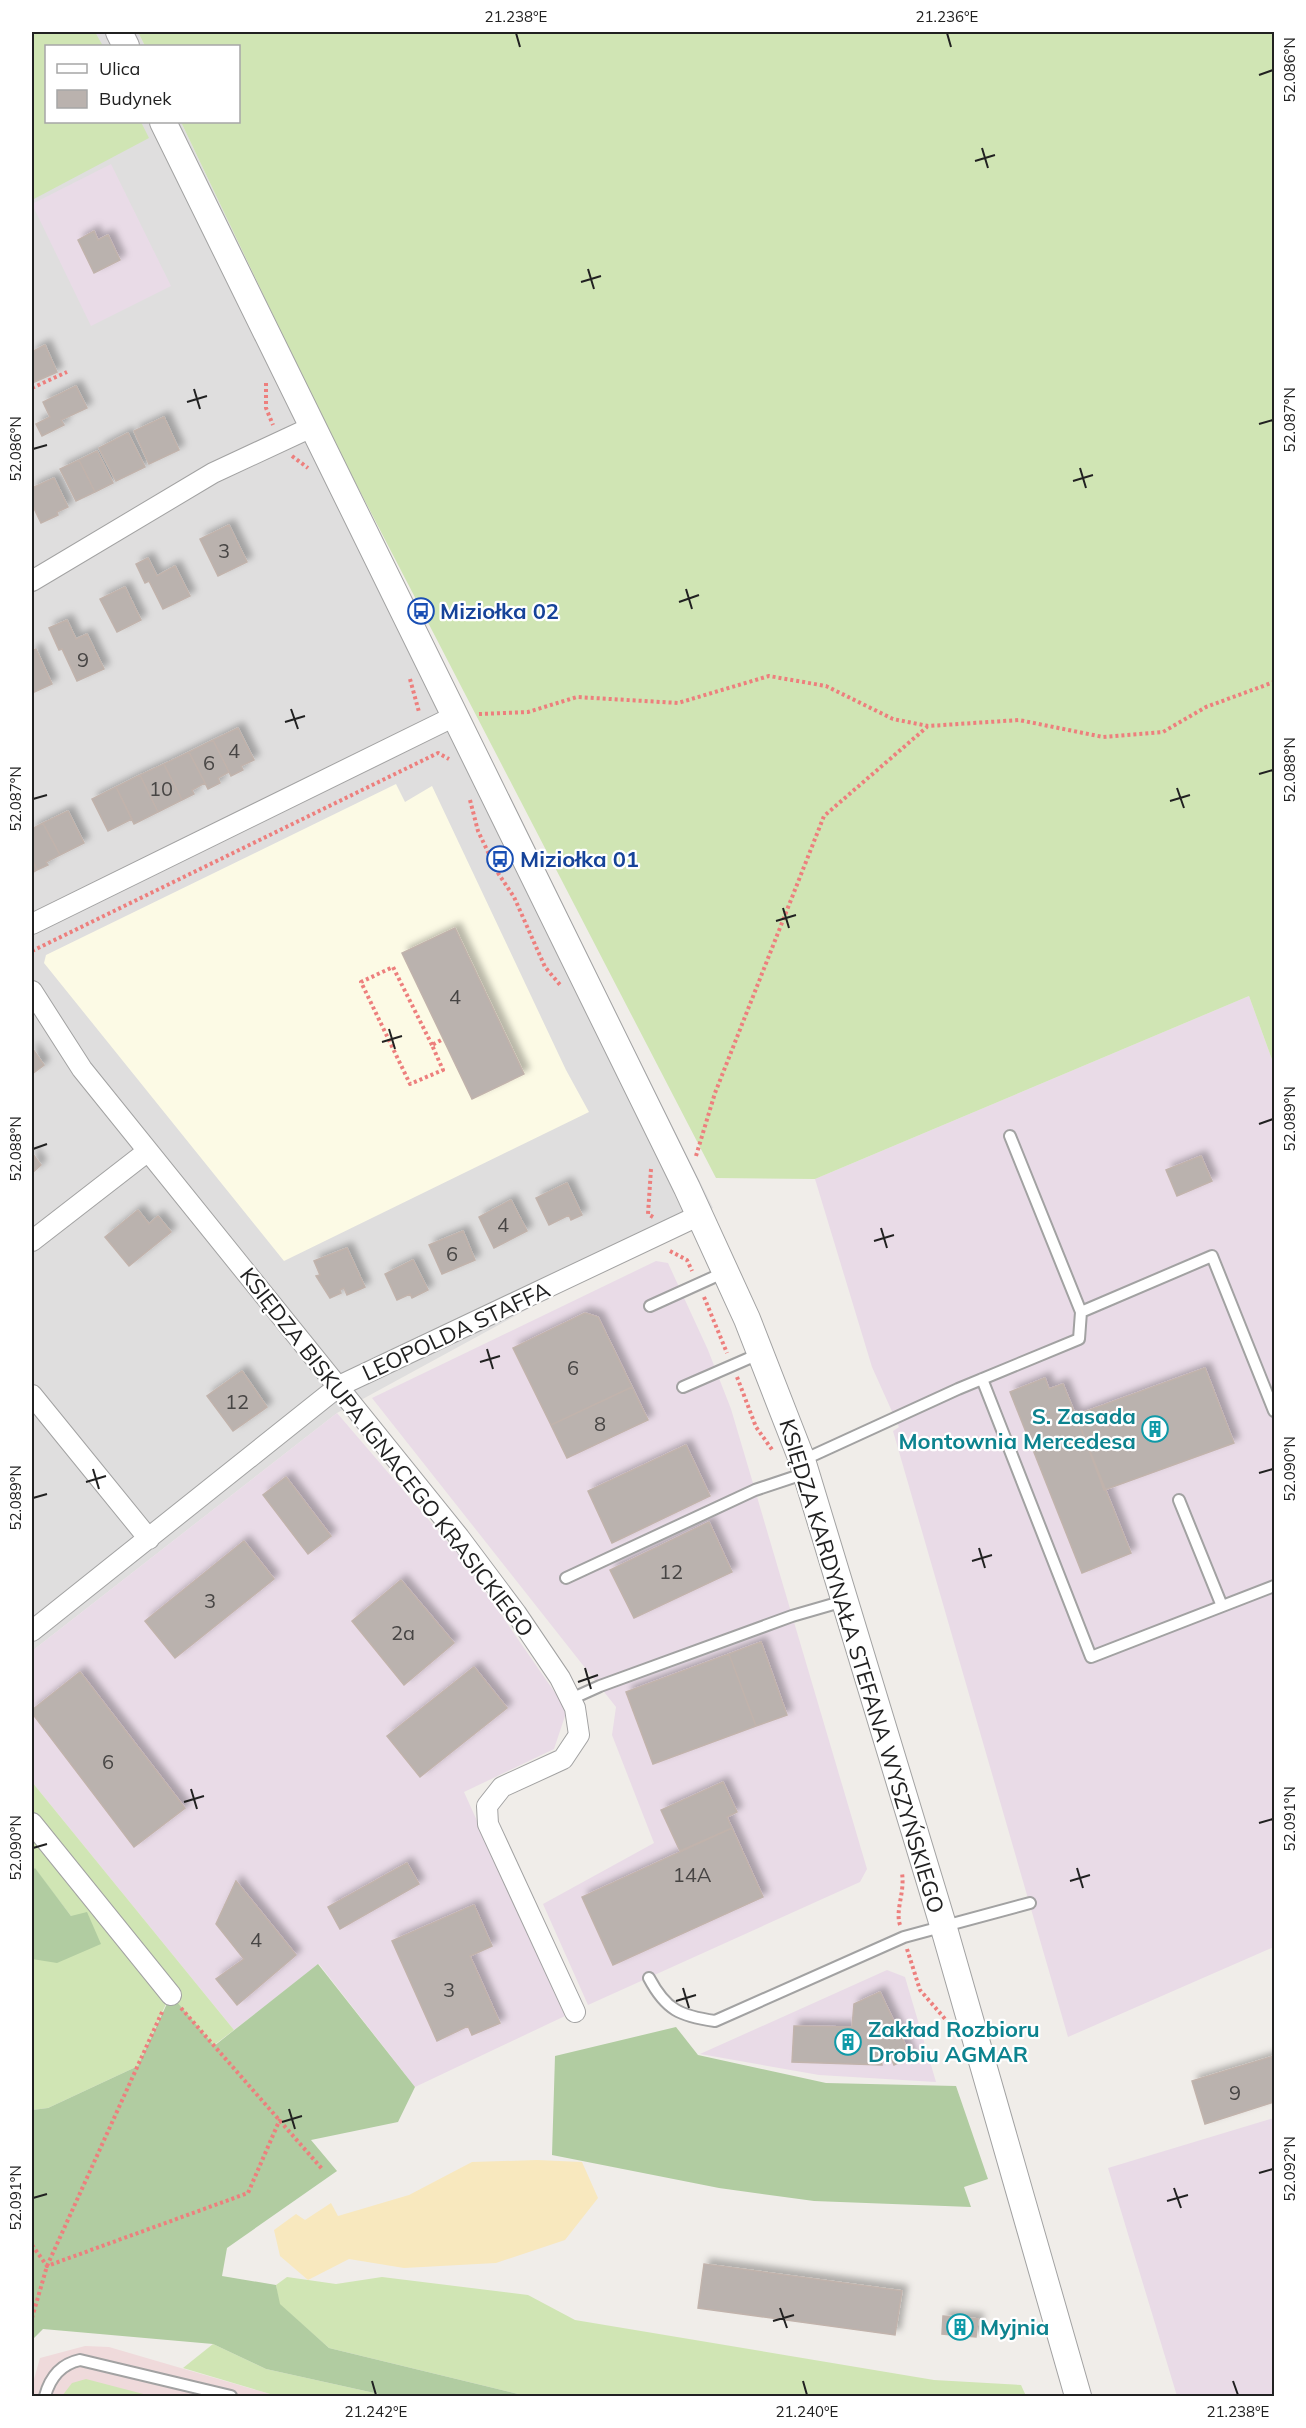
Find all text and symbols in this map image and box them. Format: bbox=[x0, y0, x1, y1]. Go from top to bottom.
text: 21.238°E bbox=[485, 7, 548, 26]
text: 21.236°E bbox=[916, 7, 979, 26]
text: 52.086°N bbox=[1280, 37, 1299, 103]
legend bbox=[45, 45, 240, 123]
text: Ulica bbox=[99, 57, 140, 80]
text: Budynek bbox=[99, 87, 172, 110]
text: 52.087°N bbox=[1280, 387, 1299, 453]
text: 52.086°N bbox=[6, 416, 25, 482]
house number: 3 bbox=[218, 538, 230, 563]
bus stop icon: Miziołka 02 bbox=[406, 596, 436, 626]
place label: Miziołka 02 bbox=[440, 597, 559, 625]
house number: 9 bbox=[77, 647, 89, 672]
text: 52.088°N bbox=[1280, 737, 1299, 803]
house number: 4 bbox=[228, 738, 240, 763]
house number: 6 bbox=[203, 750, 215, 775]
text: 52.087°N bbox=[6, 766, 25, 832]
house number: 10 bbox=[149, 776, 173, 801]
bus stop icon: Miziołka 01 bbox=[485, 844, 515, 874]
place label: Miziołka 01 bbox=[520, 845, 639, 873]
house number: 4 bbox=[449, 984, 461, 1009]
text: 52.089°N bbox=[1280, 1086, 1299, 1152]
text: 52.088°N bbox=[6, 1116, 25, 1182]
house number: 4 bbox=[497, 1212, 509, 1237]
house number: 6 bbox=[446, 1241, 458, 1266]
street label: KSIĘDZA BISKUPA IGNACEGO KRASICKIEGO bbox=[234, 1262, 540, 1642]
street label: LEOPOLDA STAFFA bbox=[358, 1275, 554, 1387]
house number: 6 bbox=[567, 1355, 579, 1380]
house number: 12 bbox=[225, 1389, 249, 1414]
place label: S. Zasada Montownia Mercedesa bbox=[898, 1402, 1136, 1455]
house number: 8 bbox=[594, 1411, 606, 1436]
building icon: S. Zasada Montownia Mercedesa bbox=[1140, 1414, 1170, 1444]
street label: KSIĘDZA KARDYNAŁA STEFANA WYSZYŃSKIEGO bbox=[773, 1416, 951, 1916]
text: 52.090°N bbox=[1280, 1436, 1299, 1502]
text: 52.089°N bbox=[6, 1465, 25, 1531]
house number: 12 bbox=[659, 1559, 683, 1584]
house number: 3 bbox=[204, 1588, 216, 1613]
house number: 2a bbox=[391, 1620, 415, 1645]
house number: 6 bbox=[102, 1749, 114, 1774]
text: 52.091°N bbox=[1280, 1786, 1299, 1852]
text: 52.090°N bbox=[6, 1815, 25, 1881]
house number: 14A bbox=[673, 1862, 712, 1887]
house number: 4 bbox=[250, 1927, 262, 1952]
house number: 3 bbox=[443, 1977, 455, 2002]
place label: Zakład Rozbioru Drobiu AGMAR bbox=[868, 2015, 1040, 2068]
building icon: Zakład Rozbioru Drobiu AGMAR bbox=[833, 2027, 863, 2057]
house number: 9 bbox=[1229, 2080, 1241, 2105]
text: 52.092°N bbox=[1280, 2136, 1299, 2202]
text: 52.091°N bbox=[6, 2165, 25, 2231]
building icon: Myjnia bbox=[945, 2312, 975, 2342]
place label: Myjnia bbox=[980, 2313, 1049, 2341]
text: 21.242°E bbox=[345, 2402, 408, 2421]
text: 21.240°E bbox=[776, 2402, 839, 2421]
text: 21.238°E bbox=[1207, 2402, 1270, 2421]

